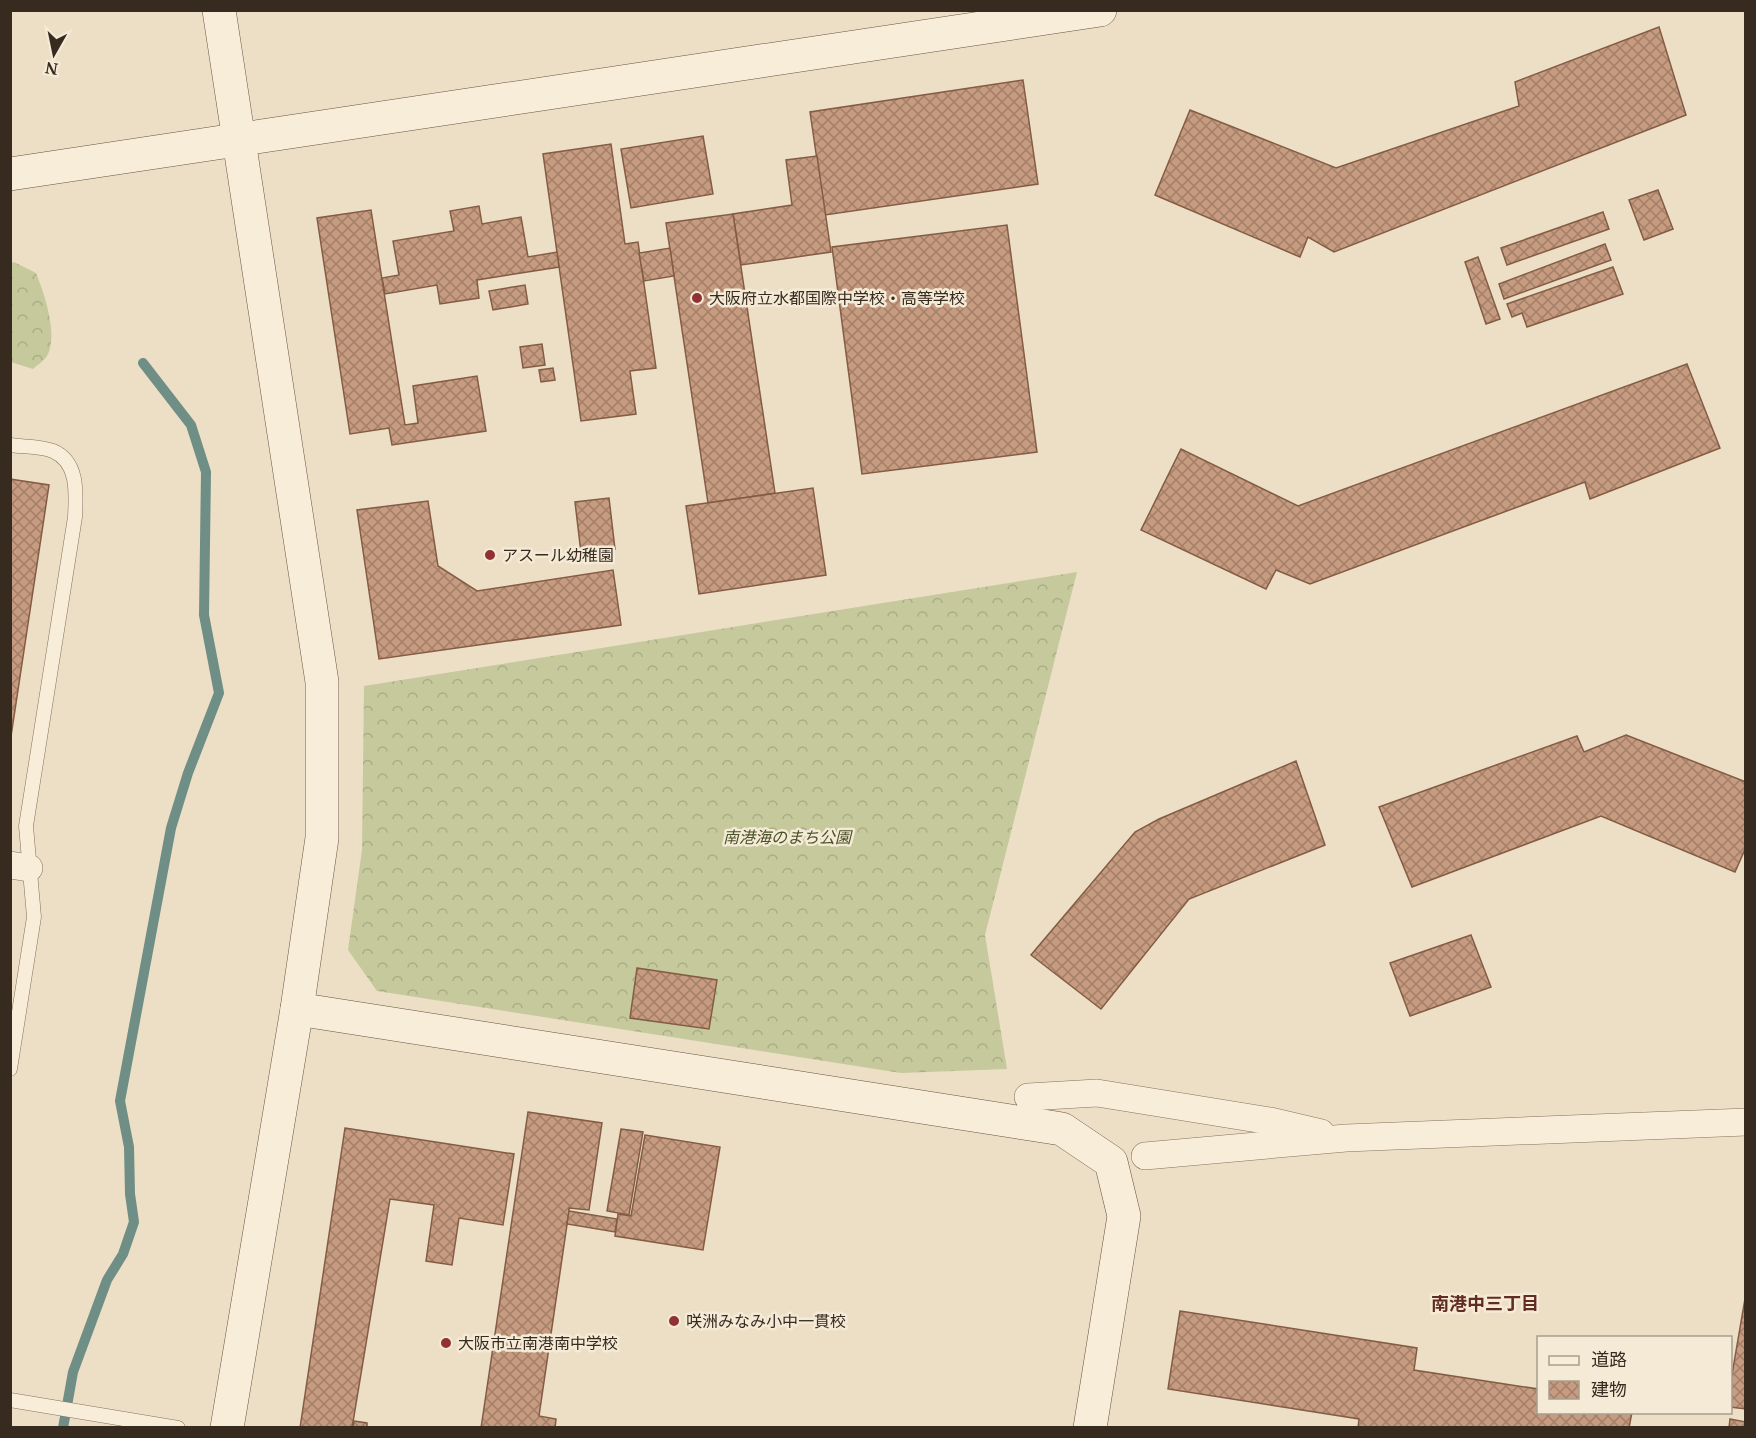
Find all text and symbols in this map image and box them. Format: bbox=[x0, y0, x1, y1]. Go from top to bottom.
north arrow bbox=[24, 24, 84, 84]
text: N bbox=[43, 57, 60, 81]
place label: 大阪府立水都国際中学校・高等学校 bbox=[709, 287, 965, 309]
marker: 大阪府立水都国際中学校・高等学校 bbox=[690, 291, 704, 305]
place label: アスール幼稚園 bbox=[502, 544, 614, 566]
marker: アスール幼稚園 bbox=[483, 548, 497, 562]
park label: 南港海のまち公園 bbox=[723, 826, 853, 848]
district label: 南港中三丁目 bbox=[1431, 1291, 1539, 1315]
place label: 咲洲みなみ小中一貫校 bbox=[686, 1310, 846, 1332]
marker: 咲洲みなみ小中一貫校 bbox=[667, 1314, 681, 1328]
place label: 大阪市立南港南中学校 bbox=[458, 1332, 618, 1354]
marker: 大阪市立南港南中学校 bbox=[439, 1336, 453, 1350]
legend bbox=[1537, 1336, 1732, 1414]
text: 道路 bbox=[1591, 1347, 1627, 1371]
text: 建物 bbox=[1591, 1377, 1627, 1401]

